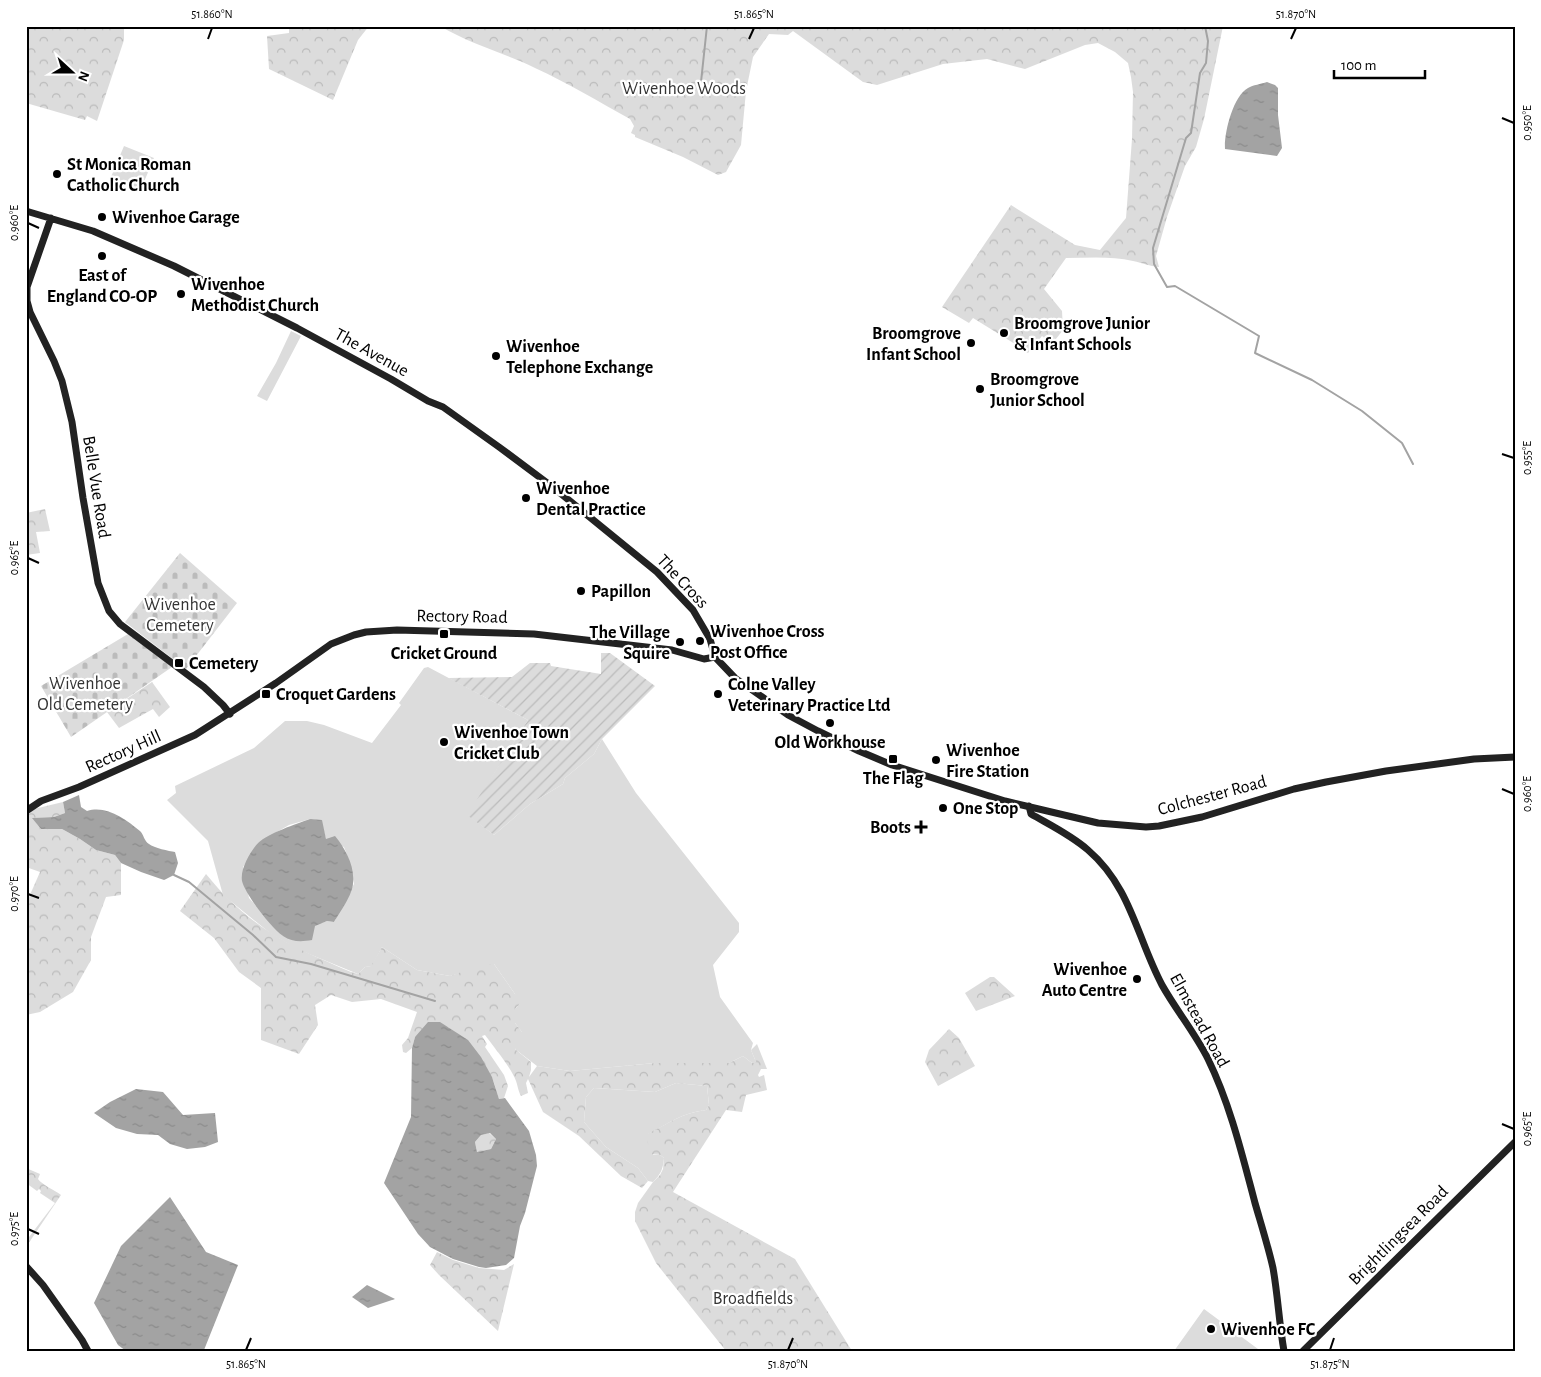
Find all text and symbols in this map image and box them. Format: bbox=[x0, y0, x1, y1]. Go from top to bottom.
text: 51.860°N bbox=[191, 8, 233, 20]
text: 51.865°N bbox=[734, 8, 774, 20]
text: 51.870°N bbox=[1276, 8, 1316, 20]
north arrow bbox=[48, 48, 98, 98]
scale bar bbox=[1334, 48, 1425, 80]
text: 100 m bbox=[1341, 58, 1376, 73]
text: N bbox=[75, 69, 91, 83]
park label: Wivenhoe Woods bbox=[622, 80, 746, 98]
text: 0.950°E bbox=[1521, 105, 1533, 141]
place label: St Monica Roman Catholic Church bbox=[67, 156, 191, 195]
marker: St Monica Roman Catholic Church bbox=[51, 168, 63, 180]
text: 0.960°E bbox=[8, 205, 20, 241]
place label: Wivenhoe Garage bbox=[112, 209, 240, 227]
marker: Wivenhoe Garage bbox=[96, 211, 108, 223]
marker: East of England CO-OP bbox=[96, 250, 108, 262]
place label: East of England CO-OP bbox=[47, 267, 157, 306]
place label: Wivenhoe Methodist Church bbox=[191, 276, 319, 315]
marker: Wivenhoe Methodist Church bbox=[175, 288, 187, 300]
place label: Broomgrove Junior & Infant Schools bbox=[1014, 315, 1151, 354]
street label: The Avenue bbox=[331, 325, 412, 381]
place label: Broomgrove Infant School bbox=[866, 325, 961, 364]
marker: Broomgrove Junior & Infant Schools bbox=[998, 327, 1010, 339]
marker: Broomgrove Infant School bbox=[965, 337, 977, 349]
place label: Wivenhoe Telephone Exchange bbox=[506, 338, 653, 377]
marker: Wivenhoe Telephone Exchange bbox=[490, 350, 502, 362]
place label: Broomgrove Junior School bbox=[990, 371, 1085, 410]
marker: Broomgrove Junior School bbox=[974, 383, 986, 395]
street label: Belle Vue Road bbox=[79, 435, 113, 540]
text: 0.955°E bbox=[1521, 441, 1533, 475]
place label: Wivenhoe Dental Practice bbox=[536, 480, 646, 519]
marker: Wivenhoe Dental Practice bbox=[520, 492, 532, 504]
text: 0.965°E bbox=[8, 540, 20, 575]
street label: The Cross bbox=[653, 551, 711, 612]
place label: Papillon bbox=[591, 583, 651, 601]
marker: Papillon bbox=[575, 585, 587, 597]
park label: Wivenhoe Cemetery bbox=[144, 596, 216, 635]
street label: Rectory Road bbox=[416, 607, 508, 627]
place label: Wivenhoe Cross Post Office bbox=[710, 623, 825, 662]
place label: The Village Squire bbox=[589, 624, 670, 663]
marker: Cricket Ground bbox=[438, 628, 450, 640]
marker: Wivenhoe Cross Post Office bbox=[694, 635, 706, 647]
marker: The Village Squire bbox=[674, 636, 686, 648]
place label: Cricket Ground bbox=[391, 645, 498, 663]
place label: Cemetery bbox=[189, 655, 259, 673]
marker: Cemetery bbox=[173, 657, 185, 669]
park label: Wivenhoe Old Cemetery bbox=[37, 675, 133, 714]
place label: Colne Valley Veterinary Practice Ltd bbox=[728, 676, 891, 715]
place label: Croquet Gardens bbox=[276, 686, 396, 704]
marker: Croquet Gardens bbox=[260, 688, 272, 700]
marker: Colne Valley Veterinary Practice Ltd bbox=[712, 688, 724, 700]
marker: Old Workhouse bbox=[824, 717, 836, 729]
place label: Wivenhoe Town Cricket Club bbox=[454, 724, 569, 763]
street label: Rectory Hill bbox=[83, 727, 164, 777]
place label: Old Workhouse bbox=[775, 734, 886, 752]
marker: Wivenhoe Town Cricket Club bbox=[438, 736, 450, 748]
place label: Wivenhoe Fire Station bbox=[946, 742, 1029, 781]
marker: The Flag bbox=[887, 753, 899, 765]
marker: Wivenhoe Fire Station bbox=[930, 754, 942, 766]
place label: The Flag bbox=[863, 770, 924, 788]
street label: Colchester Road bbox=[1156, 773, 1269, 819]
text: 0.960°E bbox=[1521, 776, 1533, 812]
place label: One Stop bbox=[953, 800, 1018, 818]
marker: One Stop bbox=[937, 802, 949, 814]
place label: Boots bbox=[870, 819, 911, 837]
marker: Boots bbox=[915, 821, 927, 833]
text: 0.970°E bbox=[8, 876, 20, 912]
place label: Wivenhoe Auto Centre bbox=[1042, 961, 1127, 1000]
street label: Elmstead Road bbox=[1166, 970, 1232, 1070]
marker: Wivenhoe Auto Centre bbox=[1131, 973, 1143, 985]
text: 0.965°E bbox=[1521, 1111, 1533, 1146]
street label: Brightlingsea Road bbox=[1346, 1183, 1452, 1289]
text: 0.975°E bbox=[8, 1212, 20, 1246]
park label: Broadfields bbox=[713, 1290, 793, 1308]
place label: Wivenhoe FC bbox=[1221, 1321, 1316, 1339]
marker: Wivenhoe FC bbox=[1205, 1323, 1217, 1335]
text: 51.865°N bbox=[226, 1358, 266, 1370]
text: 51.870°N bbox=[768, 1358, 808, 1370]
text: 51.875°N bbox=[1310, 1358, 1350, 1370]

